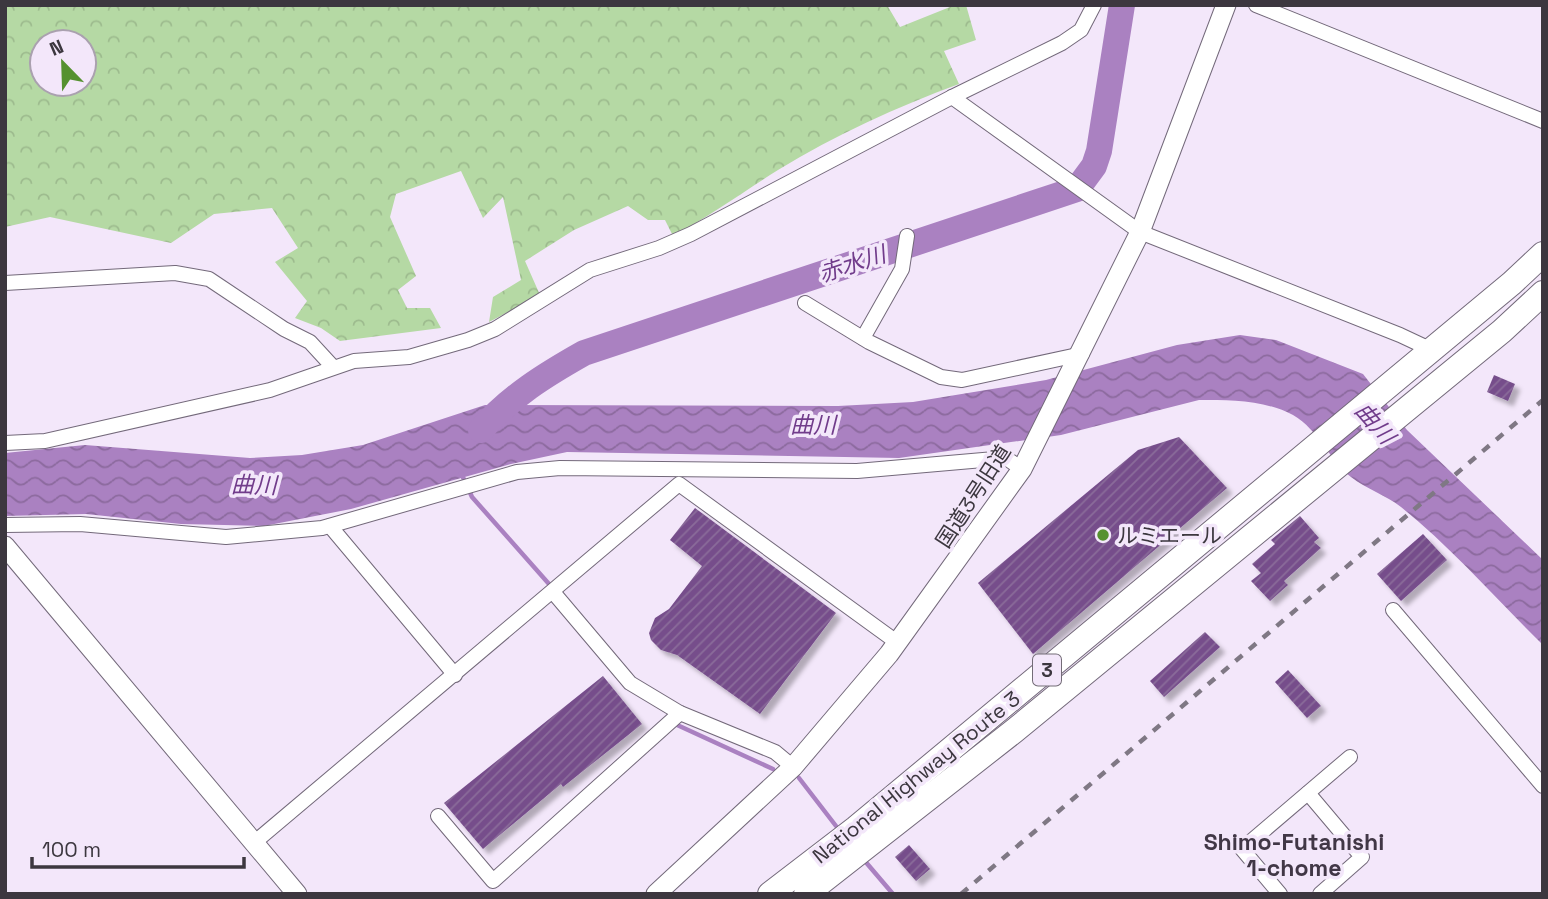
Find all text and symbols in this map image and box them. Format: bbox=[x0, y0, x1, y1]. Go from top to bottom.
north arrow bbox=[28, 28, 98, 98]
text: N bbox=[46, 34, 67, 62]
water label: 赤水川 bbox=[815, 238, 892, 289]
water label: 曲川 bbox=[1349, 396, 1403, 452]
water label: 曲川 bbox=[790, 410, 839, 440]
street label: 国道3号旧道 bbox=[930, 439, 1016, 553]
water label: 曲川 bbox=[231, 470, 280, 500]
place label: ルミエール bbox=[1117, 522, 1222, 549]
marker: ルミエール bbox=[1095, 527, 1111, 543]
road number: 3 bbox=[1033, 654, 1061, 685]
street label: National Highway Route 3 bbox=[807, 685, 1025, 869]
scale bar bbox=[32, 825, 243, 869]
district label: Shimo-Futanishi 1-chome bbox=[1204, 827, 1384, 883]
text: 100 m bbox=[42, 836, 101, 863]

